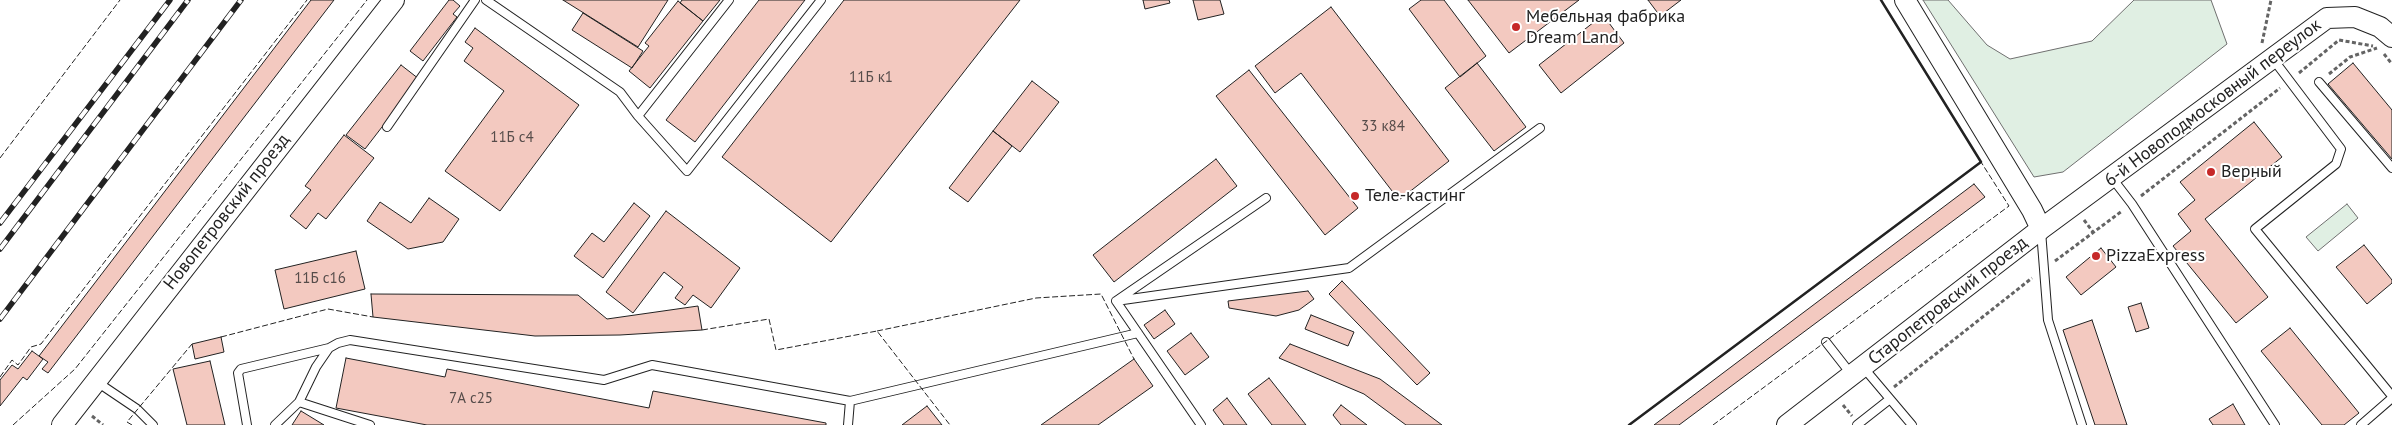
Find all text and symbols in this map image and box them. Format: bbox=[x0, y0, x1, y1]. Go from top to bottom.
place label: Мебельная фабрика Dream Land bbox=[1526, 6, 1685, 48]
street label: 6-й Новоподмосковный переулок bbox=[2100, 14, 2326, 192]
marker: Мебельная фабрика Dream Land bbox=[1510, 21, 1522, 33]
house number: 11Б к1 bbox=[849, 69, 893, 87]
house number: 33 к84 bbox=[1361, 118, 1405, 136]
house number: 11Б с4 bbox=[490, 129, 534, 147]
street label: Новопетровский проезд bbox=[159, 130, 295, 294]
place label: Верный bbox=[2221, 161, 2282, 183]
marker: Верный bbox=[2205, 166, 2217, 178]
place label: Теле-кастинг bbox=[1365, 185, 1465, 207]
marker: Теле-кастинг bbox=[1349, 190, 1361, 202]
street label: Старопетровский проезд bbox=[1864, 232, 2032, 370]
place label: PizzaExpress bbox=[2106, 245, 2205, 267]
marker: PizzaExpress bbox=[2090, 250, 2102, 262]
house number: 11Б с16 bbox=[294, 270, 346, 288]
house number: 7А с25 bbox=[449, 390, 493, 408]

